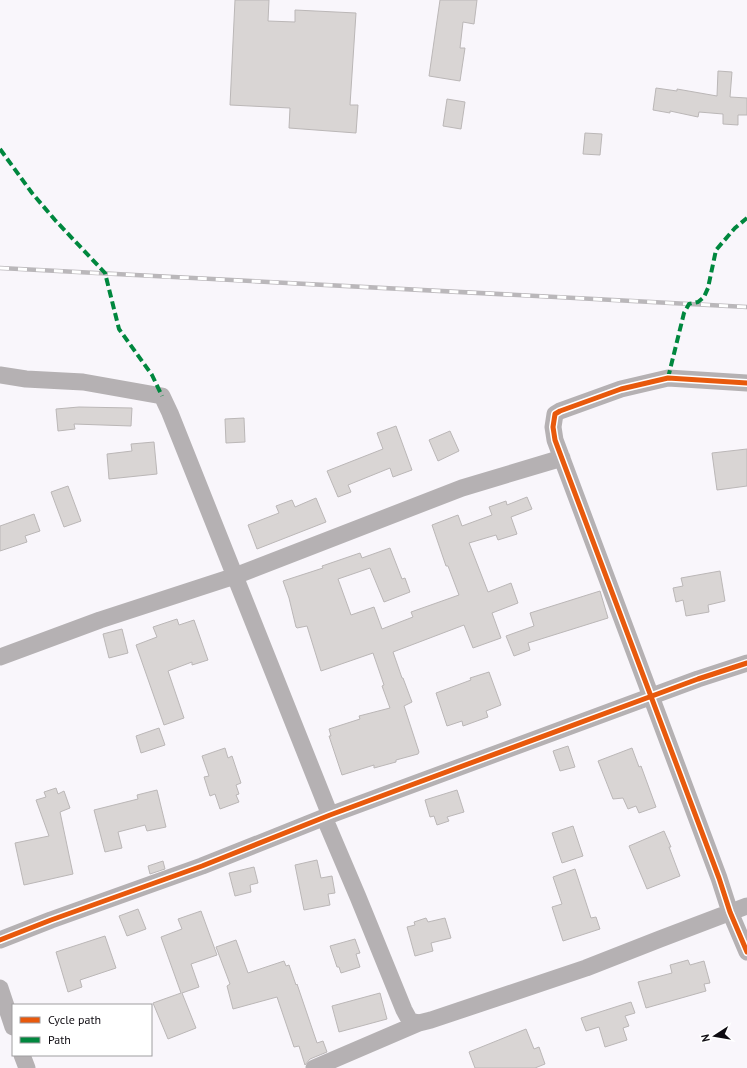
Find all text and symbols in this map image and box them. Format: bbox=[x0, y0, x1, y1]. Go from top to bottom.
legend bbox=[12, 1004, 152, 1056]
text: Cycle path bbox=[48, 1012, 101, 1027]
north arrow bbox=[695, 1016, 735, 1056]
text: Path bbox=[48, 1032, 71, 1047]
text: N bbox=[698, 1033, 713, 1043]

